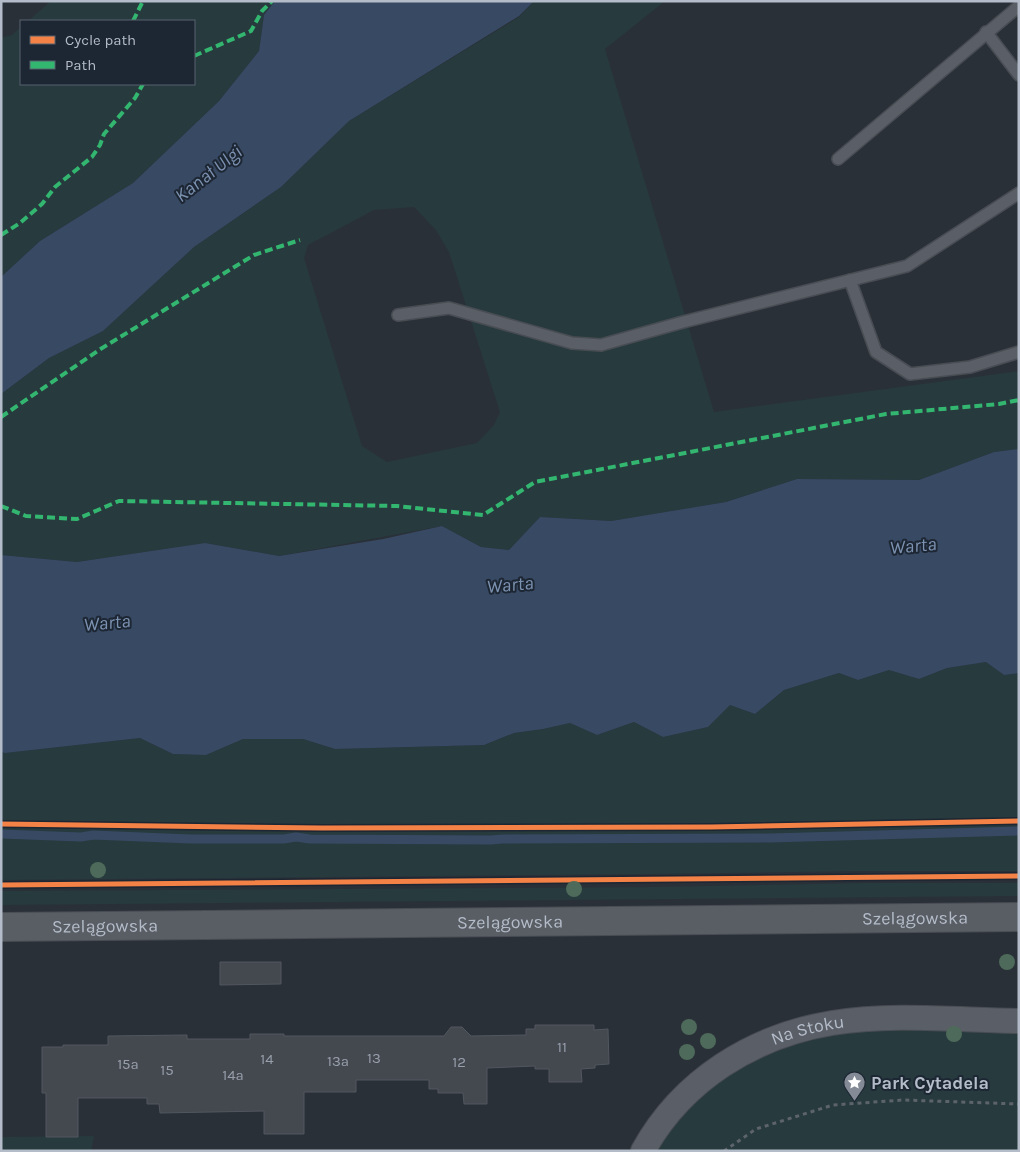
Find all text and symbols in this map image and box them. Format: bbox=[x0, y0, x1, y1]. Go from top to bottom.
legend bbox=[20, 20, 195, 85]
text: Cycle path bbox=[65, 31, 136, 49]
text: Path bbox=[65, 56, 96, 74]
water label: Kanał Ulgi bbox=[171, 141, 247, 207]
water label: Warta bbox=[889, 533, 937, 559]
water label: Warta bbox=[486, 572, 534, 598]
water label: Warta bbox=[83, 610, 131, 636]
street label: Szelągowska bbox=[862, 907, 968, 930]
street label: Szelągowska bbox=[457, 910, 563, 934]
street label: Szelągowska bbox=[52, 914, 158, 937]
street label: Na Stoku bbox=[768, 1010, 846, 1050]
house number: 11 bbox=[557, 1038, 567, 1056]
house number: 13 bbox=[367, 1049, 381, 1067]
house number: 14 bbox=[260, 1050, 274, 1068]
house number: 13a bbox=[327, 1052, 349, 1070]
house number: 12 bbox=[452, 1053, 466, 1071]
house number: 15a bbox=[117, 1055, 139, 1073]
house number: 15 bbox=[160, 1061, 174, 1079]
house number: 14a bbox=[222, 1066, 244, 1084]
place icon: Park Cytadela bbox=[843, 1071, 867, 1102]
place label: Park Cytadela bbox=[871, 1072, 989, 1094]

